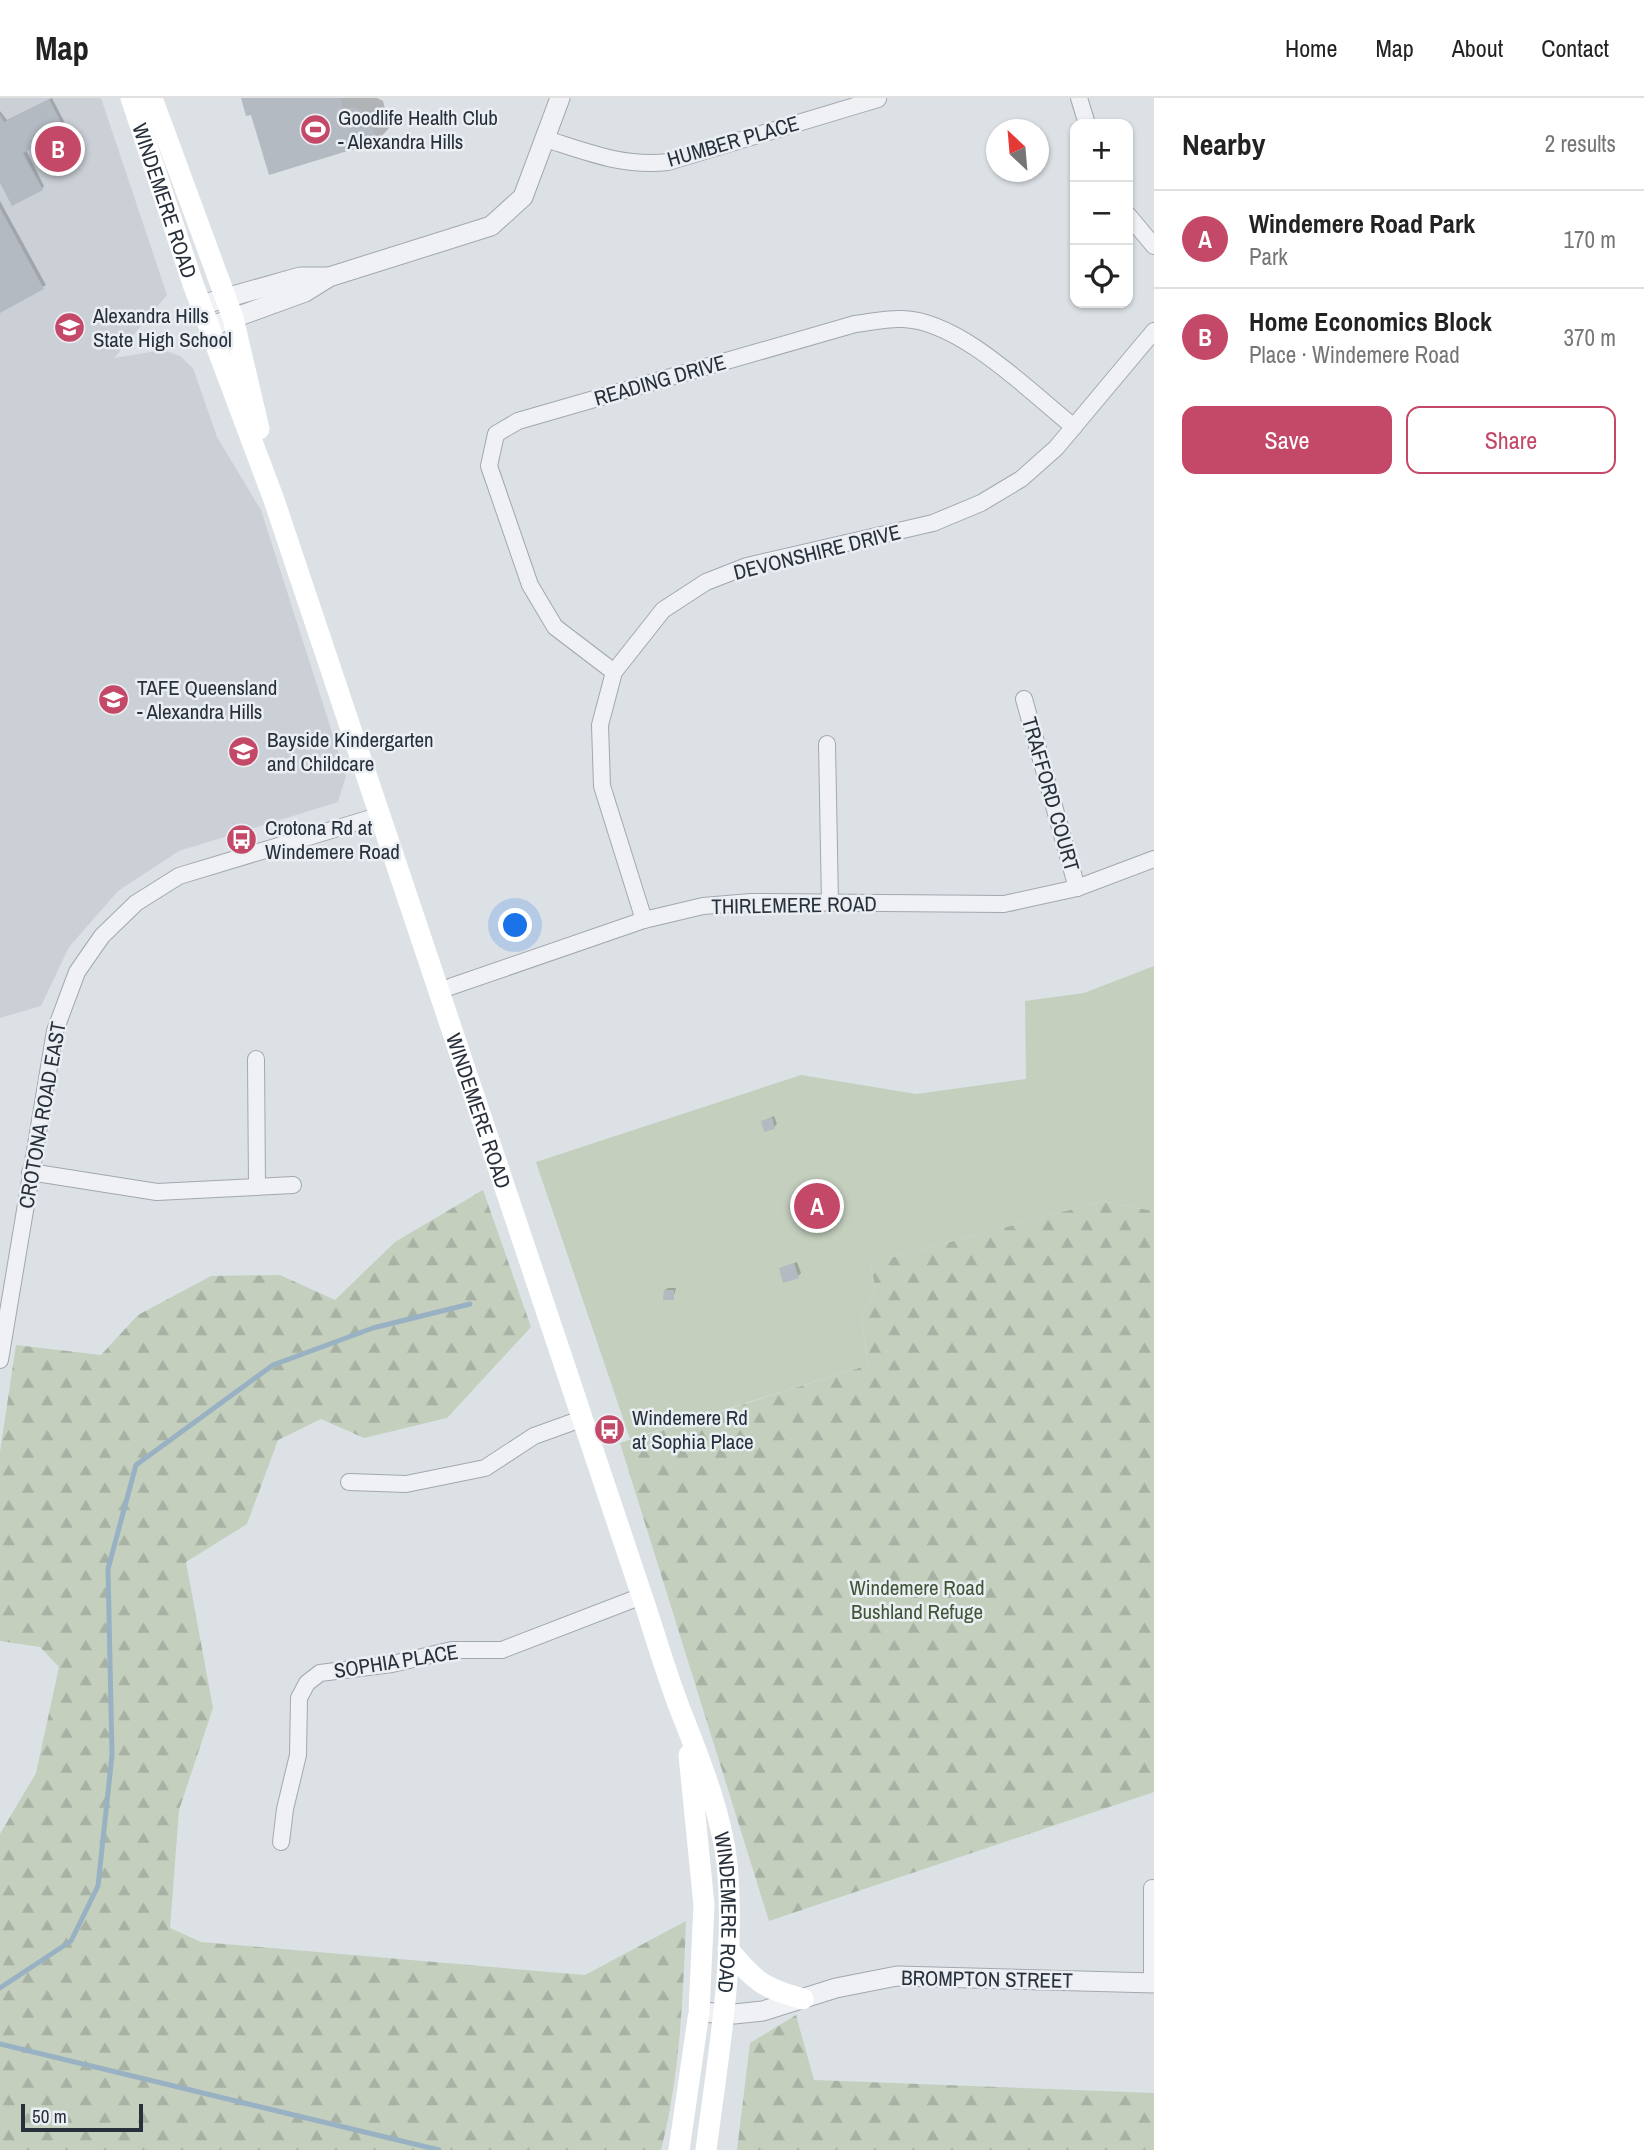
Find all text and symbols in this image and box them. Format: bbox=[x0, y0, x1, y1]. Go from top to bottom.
text: Map bbox=[35, 26, 89, 70]
text: Home bbox=[1285, 32, 1337, 64]
text: Map bbox=[1375, 32, 1414, 64]
text: About bbox=[1452, 32, 1503, 64]
text: Contact bbox=[1541, 32, 1609, 64]
place label: Goodlife Health Club - Alexandra Hills bbox=[338, 103, 498, 156]
street label: HUMBER PLACE bbox=[664, 108, 802, 174]
sports icon: Goodlife Health Club - Alexandra Hills bbox=[298, 112, 332, 146]
street label: WINDEMERE ROAD bbox=[126, 119, 204, 282]
north arrow bbox=[986, 119, 1049, 182]
map controls bbox=[1070, 119, 1133, 308]
button: + bbox=[1070, 119, 1133, 182]
pin: B bbox=[35, 123, 81, 175]
text: Nearby bbox=[1182, 124, 1265, 164]
text: 2 results bbox=[1545, 128, 1616, 159]
button: − bbox=[1070, 182, 1133, 245]
text: Windemere Road Park bbox=[1249, 206, 1475, 241]
text: A bbox=[1198, 224, 1212, 255]
text: 170 m bbox=[1564, 224, 1616, 255]
text: Park bbox=[1249, 241, 1288, 272]
button: locate bbox=[1070, 245, 1133, 308]
place label: Alexandra Hills State High School bbox=[92, 301, 232, 354]
text: Home Economics Block bbox=[1249, 304, 1492, 339]
school or university icon: Alexandra Hills State High School bbox=[53, 310, 87, 344]
text: B bbox=[1198, 322, 1212, 353]
text: 370 m bbox=[1564, 322, 1616, 353]
text: Place · Windemere Road bbox=[1249, 339, 1460, 370]
street label: READING DRIVE bbox=[591, 347, 729, 413]
button: Save bbox=[1182, 406, 1392, 474]
button: Share bbox=[1406, 406, 1616, 474]
street label: DEVONSHIRE DRIVE bbox=[730, 517, 904, 587]
place label: TAFE Queensland - Alexandra Hills bbox=[137, 673, 277, 726]
school or university icon: TAFE Queensland - Alexandra Hills bbox=[97, 682, 131, 716]
street label: TRAFFORD COURT bbox=[1015, 713, 1087, 875]
place label: Bayside Kindergarten and Childcare bbox=[267, 725, 434, 778]
school or university icon: Bayside Kindergarten and Childcare bbox=[227, 734, 261, 768]
place label: Crotona Rd at Windemere Road bbox=[265, 813, 400, 866]
bus stop icon: Crotona Rd at Windemere Road bbox=[225, 822, 259, 856]
street label: THIRLEMERE ROAD bbox=[711, 889, 877, 921]
your location bbox=[498, 908, 532, 942]
street label: CROTONA ROAD EAST bbox=[11, 1019, 73, 1211]
street label: WINDEMERE ROAD bbox=[440, 1029, 519, 1192]
pin: A bbox=[794, 1180, 840, 1232]
place label: Windemere Rd at Sophia Place bbox=[632, 1403, 754, 1456]
bus stop icon: Windemere Rd at Sophia Place bbox=[592, 1412, 626, 1446]
park label: Windemere Road Bushland Refuge bbox=[850, 1573, 984, 1626]
street label: SOPHIA PLACE bbox=[332, 1637, 460, 1685]
street label: WINDEMERE ROAD bbox=[708, 1829, 744, 1994]
street label: BROMPTON STREET bbox=[901, 1963, 1074, 1995]
scale bar bbox=[21, 2101, 144, 2133]
text: 50 m bbox=[32, 2103, 67, 2129]

